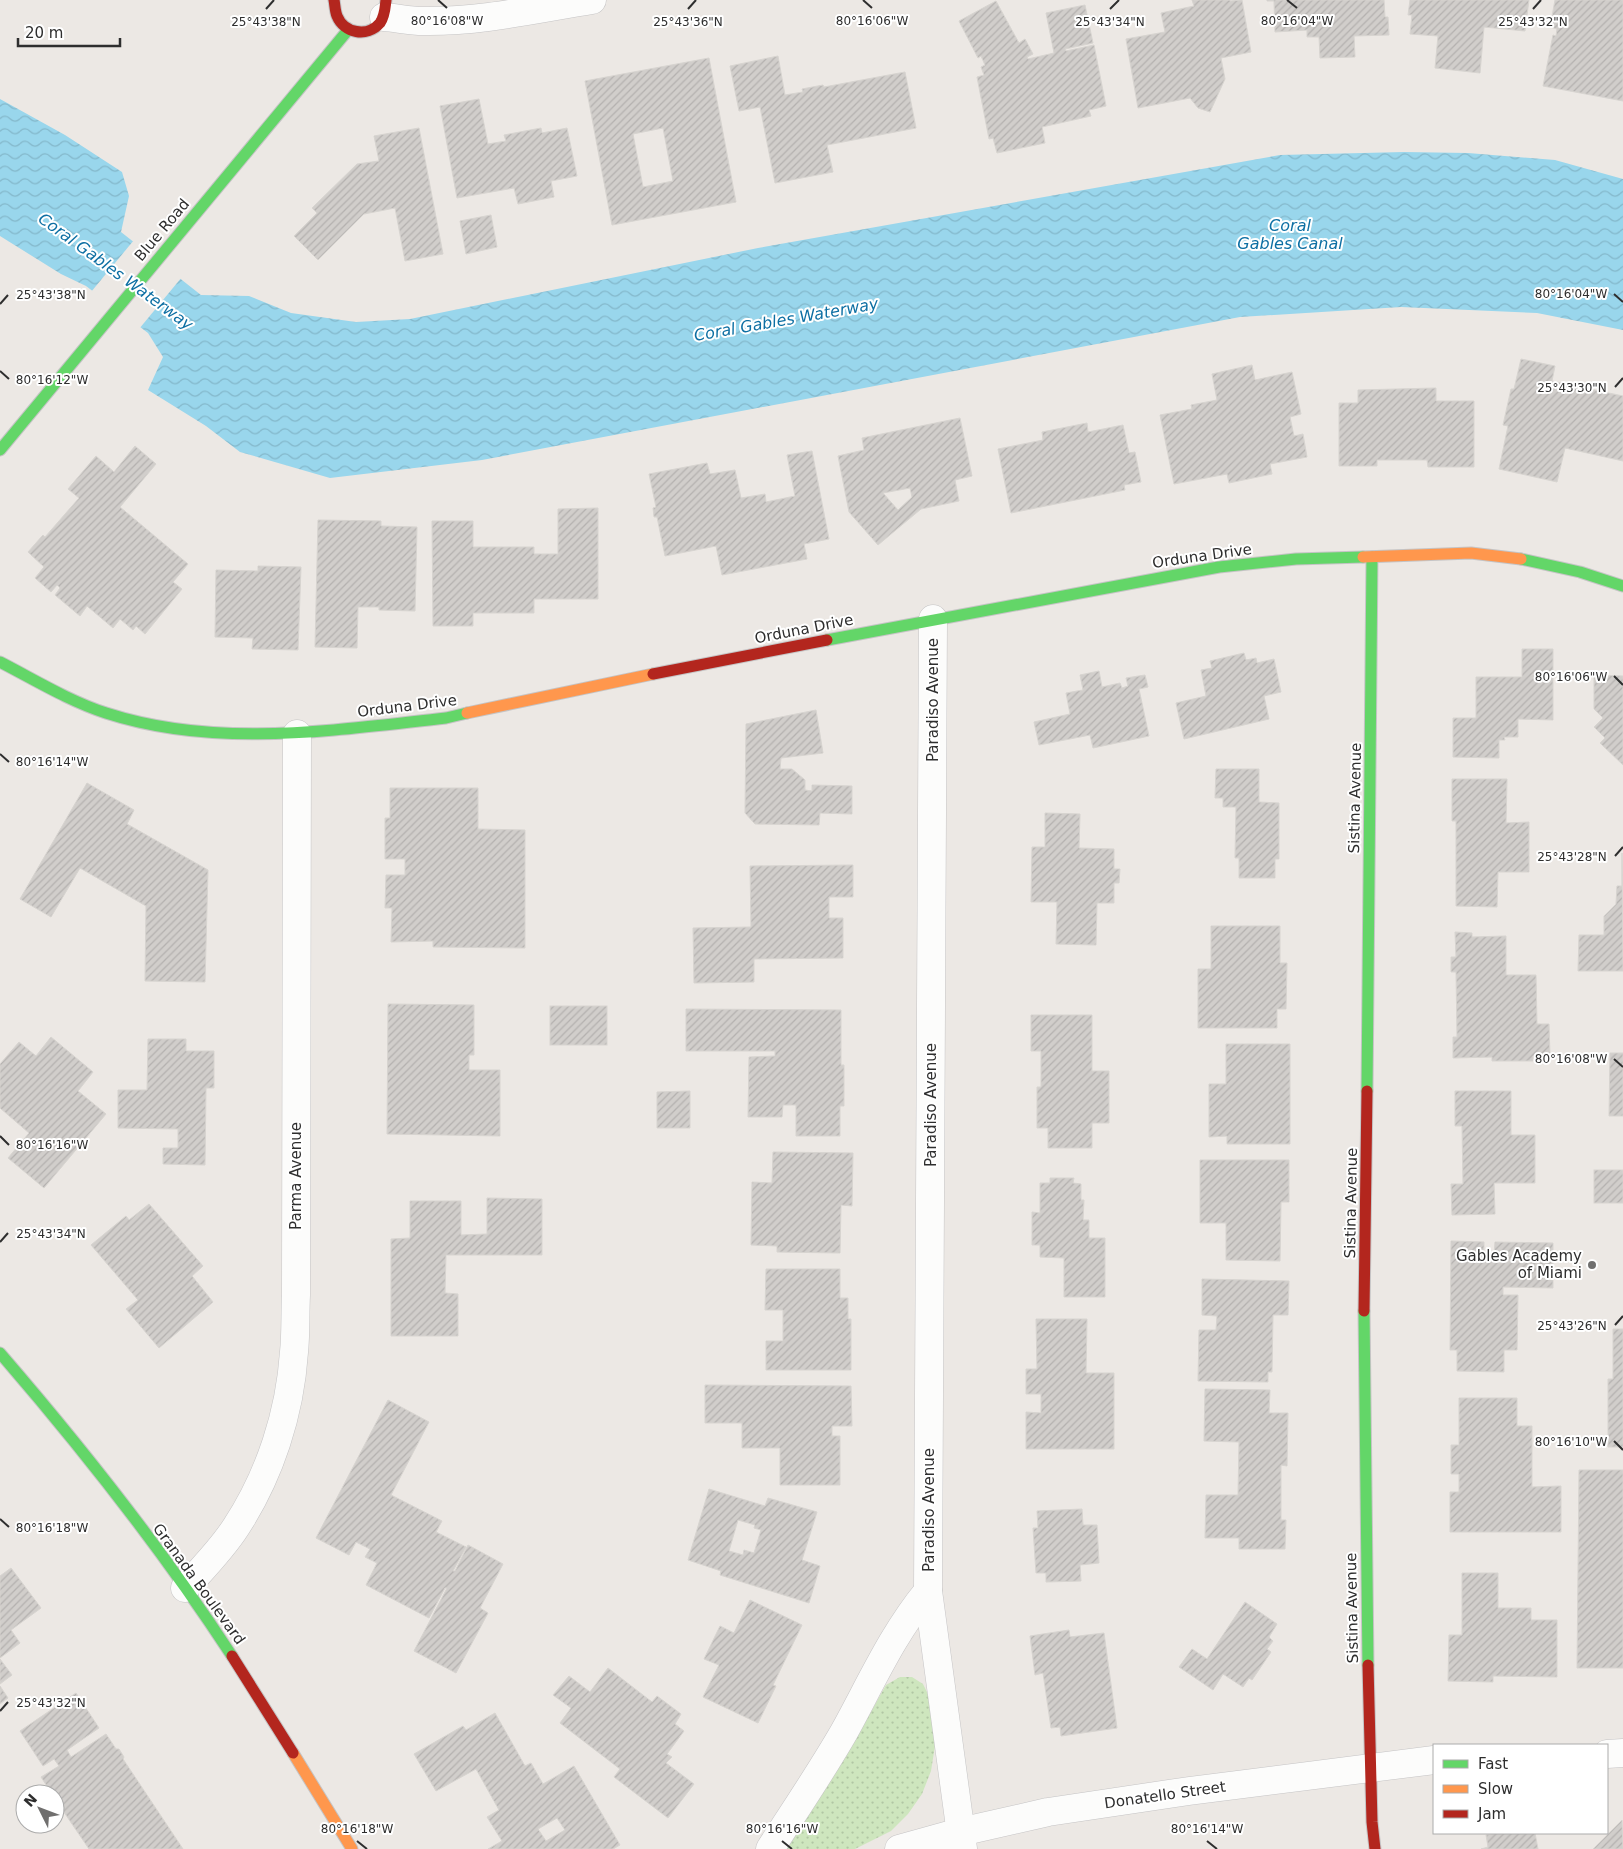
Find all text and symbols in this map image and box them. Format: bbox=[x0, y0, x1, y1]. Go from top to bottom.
text: 80°16'08"W bbox=[411, 14, 483, 28]
text: 80°16'06"W bbox=[836, 14, 908, 28]
text: 80°16'04"W bbox=[1261, 14, 1333, 28]
scale bar bbox=[18, 15, 120, 47]
text: 25°43'38"N bbox=[231, 15, 301, 29]
text: 25°43'36"N bbox=[653, 15, 723, 29]
text: 25°43'34"N bbox=[1075, 15, 1145, 29]
text: 25°43'32"N bbox=[1498, 15, 1568, 29]
text: 20 m bbox=[25, 24, 63, 42]
street label: Blue Road bbox=[131, 195, 193, 265]
water label: Coral Gables Waterway bbox=[35, 209, 197, 334]
water label: Coral Gables Canal bbox=[1237, 216, 1343, 253]
text: 80°16'04"W bbox=[1535, 287, 1607, 301]
text: 25°43'38"N bbox=[16, 288, 86, 302]
water label: Coral Gables Waterway bbox=[692, 294, 880, 345]
text: 80°16'12"W bbox=[16, 373, 88, 387]
text: 25°43'30"N bbox=[1537, 381, 1607, 395]
street label: Orduna Drive bbox=[1151, 540, 1253, 572]
street label: Orduna Drive bbox=[753, 611, 855, 647]
street label: Paradiso Avenue bbox=[924, 638, 942, 762]
text: 80°16'06"W bbox=[1535, 670, 1607, 684]
street label: Orduna Drive bbox=[356, 691, 458, 721]
street label: Sistina Avenue bbox=[1345, 742, 1365, 854]
text: 80°16'14"W bbox=[16, 755, 88, 769]
text: 25°43'28"N bbox=[1537, 850, 1607, 864]
street label: Paradiso Avenue bbox=[922, 1043, 940, 1167]
text: 80°16'08"W bbox=[1535, 1052, 1607, 1066]
street label: Parma Avenue bbox=[287, 1122, 305, 1230]
text: 80°16'16"W bbox=[16, 1138, 88, 1152]
street label: Sistina Avenue bbox=[1341, 1147, 1361, 1259]
text: 25°43'34"N bbox=[16, 1227, 86, 1241]
place label: Gables Academy of Miami bbox=[1456, 1247, 1582, 1282]
marker: Gables Academy of Miami bbox=[1586, 1259, 1598, 1271]
text: 25°43'26"N bbox=[1537, 1319, 1607, 1333]
text: 80°16'10"W bbox=[1535, 1435, 1607, 1449]
street label: Paradiso Avenue bbox=[920, 1448, 938, 1572]
street label: Granada Boulevard bbox=[149, 1520, 249, 1648]
text: 80°16'18"W bbox=[16, 1521, 88, 1535]
street label: Sistina Avenue bbox=[1342, 1552, 1362, 1664]
text: 25°43'32"N bbox=[16, 1696, 86, 1710]
legend bbox=[1433, 1744, 1608, 1834]
text: Fast bbox=[1478, 1755, 1508, 1773]
street label: Donatello Street bbox=[1103, 1778, 1227, 1812]
text: Slow bbox=[1478, 1780, 1513, 1798]
north arrow bbox=[15, 1784, 65, 1834]
text: N bbox=[20, 1791, 40, 1810]
text: Jam bbox=[1477, 1805, 1506, 1823]
text: 80°16'18"W bbox=[321, 1822, 393, 1836]
text: 80°16'16"W bbox=[746, 1822, 818, 1836]
text: 80°16'14"W bbox=[1171, 1822, 1243, 1836]

